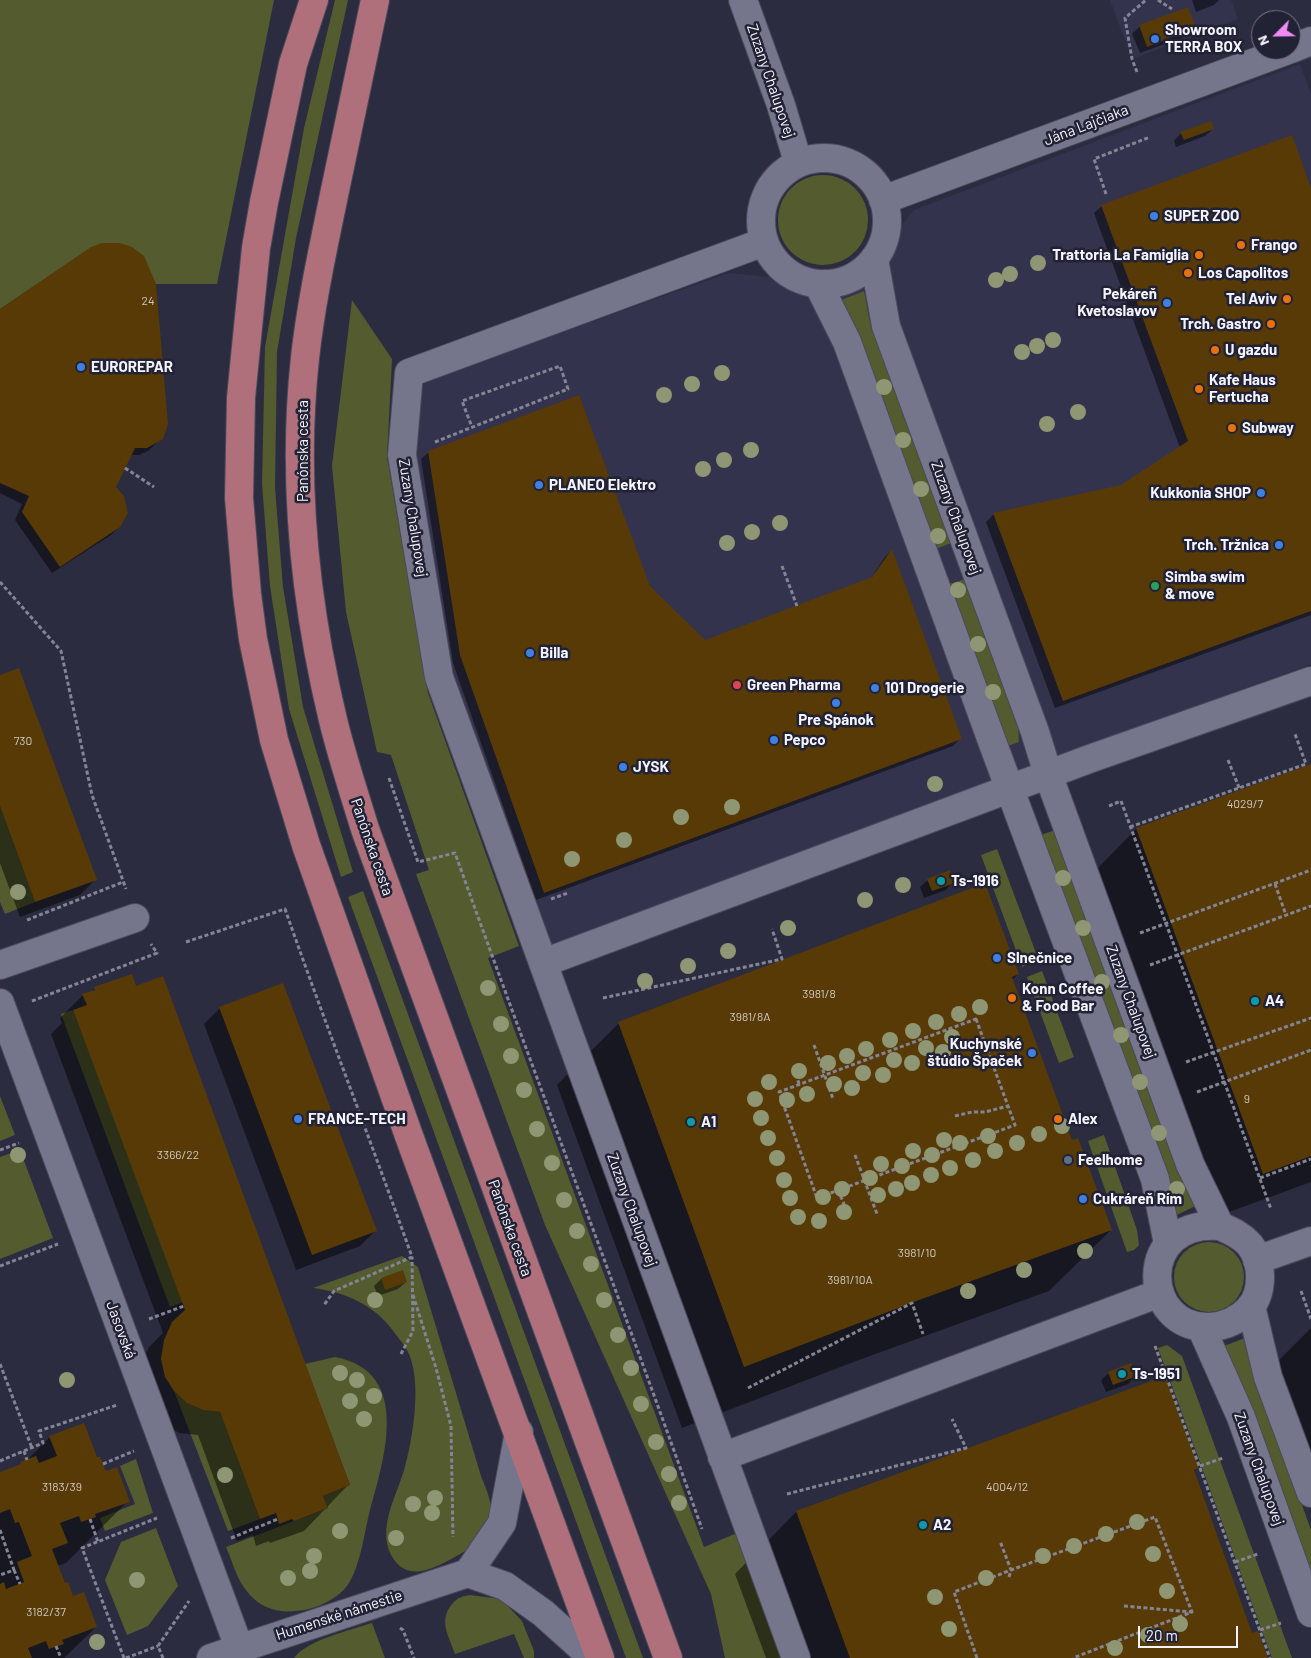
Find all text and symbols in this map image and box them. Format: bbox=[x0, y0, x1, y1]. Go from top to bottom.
north arrow bbox=[1251, 10, 1301, 60]
place label: Showroom TERRA BOX bbox=[1165, 21, 1242, 56]
street label: Zuzany Chalupovej bbox=[743, 22, 799, 140]
marker: Showroom TERRA BOX bbox=[1149, 33, 1161, 45]
text: N bbox=[1253, 33, 1272, 48]
street label: Jána Lajčiaka bbox=[1041, 101, 1131, 149]
place label: SUPER ZOO bbox=[1164, 207, 1239, 225]
marker: SUPER ZOO bbox=[1148, 210, 1160, 222]
place label: Frango bbox=[1251, 236, 1297, 254]
marker: Frango bbox=[1235, 239, 1247, 251]
place label: Trattoria La Famiglia bbox=[1052, 246, 1189, 264]
marker: Trattoria La Famiglia bbox=[1193, 249, 1205, 261]
place label: Los Capolitos bbox=[1198, 264, 1288, 282]
marker: Los Capolitos bbox=[1182, 267, 1194, 279]
place label: Pekáreň Kvetoslavov bbox=[1077, 285, 1157, 320]
place label: Tel Aviv bbox=[1226, 290, 1277, 308]
marker: Tel Aviv bbox=[1281, 293, 1293, 305]
house number: 24 bbox=[141, 294, 155, 308]
marker: Pekáreň Kvetoslavov bbox=[1161, 297, 1173, 309]
place label: Trch. Gastro bbox=[1180, 315, 1261, 333]
marker: Trch. Gastro bbox=[1265, 318, 1277, 330]
place label: U gazdu bbox=[1225, 341, 1277, 359]
marker: U gazdu bbox=[1209, 344, 1221, 356]
place label: EUROREPAR bbox=[91, 358, 173, 376]
marker: EUROREPAR bbox=[75, 361, 87, 373]
place label: Kafe Haus Fertucha bbox=[1209, 371, 1276, 406]
marker: Kafe Haus Fertucha bbox=[1193, 383, 1205, 395]
street label: Panónska cesta bbox=[294, 400, 312, 502]
place label: Subway bbox=[1242, 419, 1294, 437]
marker: Subway bbox=[1226, 422, 1238, 434]
street label: Zuzany Chalupovej bbox=[395, 458, 431, 578]
street label: Zuzany Chalupovej bbox=[927, 459, 985, 577]
place label: PLANEO Elektro bbox=[549, 476, 656, 494]
marker: PLANEO Elektro bbox=[533, 479, 545, 491]
place label: Kukkonia SHOP bbox=[1150, 484, 1251, 502]
marker: Kukkonia SHOP bbox=[1255, 487, 1267, 499]
place label: Trch. Tržnica bbox=[1184, 536, 1269, 554]
marker: Trch. Tržnica bbox=[1273, 539, 1285, 551]
place label: Simba swim & move bbox=[1165, 568, 1245, 603]
marker: Simba swim & move bbox=[1149, 580, 1161, 592]
place label: Billa bbox=[540, 644, 568, 662]
marker: Billa bbox=[524, 647, 536, 659]
place label: Green Pharma bbox=[747, 676, 841, 694]
marker: Green Pharma bbox=[731, 679, 743, 691]
place label: 101 Drogerie bbox=[885, 679, 964, 697]
marker: 101 Drogerie bbox=[869, 682, 881, 694]
marker: Pre Spánok bbox=[830, 697, 842, 709]
place label: Pre Spánok bbox=[798, 711, 874, 729]
place label: Pepco bbox=[784, 731, 826, 749]
house number: 730 bbox=[14, 734, 32, 748]
marker: Pepco bbox=[768, 734, 780, 746]
place label: JYSK bbox=[633, 758, 669, 776]
marker: JYSK bbox=[617, 761, 629, 773]
street label: Panónska cesta bbox=[347, 796, 397, 898]
house number: 4029/7 bbox=[1227, 797, 1263, 811]
place label: Ts-1916 bbox=[951, 872, 999, 890]
marker: Ts-1916 bbox=[935, 875, 947, 887]
street label: Zuzany Chalupovej bbox=[1102, 943, 1160, 1061]
place label: Slnečnice bbox=[1007, 949, 1072, 967]
marker: Slnečnice bbox=[991, 952, 1003, 964]
place label: Konn Coffee & Food Bar bbox=[1022, 980, 1103, 1015]
house number: 3981/8 bbox=[802, 987, 836, 1001]
marker: Konn Coffee & Food Bar bbox=[1006, 992, 1018, 1004]
place label: A4 bbox=[1265, 992, 1284, 1010]
marker: A4 bbox=[1249, 995, 1261, 1007]
house number: 3981/8A bbox=[730, 1010, 770, 1024]
place label: Kuchynské štúdio Špaček bbox=[927, 1035, 1022, 1070]
marker: Kuchynské štúdio Špaček bbox=[1026, 1047, 1038, 1059]
house number: 9 bbox=[1244, 1092, 1250, 1106]
place label: FRANCE-TECH bbox=[308, 1110, 406, 1128]
place label: Alex bbox=[1068, 1110, 1098, 1128]
marker: FRANCE-TECH bbox=[292, 1113, 304, 1125]
place label: A1 bbox=[701, 1113, 716, 1131]
marker: Alex bbox=[1052, 1113, 1064, 1125]
marker: A1 bbox=[685, 1116, 697, 1128]
house number: 3366/22 bbox=[157, 1148, 199, 1162]
street label: Zuzany Chalupovej bbox=[603, 1151, 661, 1269]
place label: Feelhome bbox=[1078, 1151, 1143, 1169]
marker: Feelhome bbox=[1062, 1154, 1074, 1166]
street label: Panónska cesta bbox=[484, 1177, 536, 1279]
place label: Cukráreň Rím bbox=[1093, 1190, 1182, 1208]
marker: Cukráreň Rím bbox=[1077, 1193, 1089, 1205]
house number: 3981/10 bbox=[898, 1246, 936, 1260]
house number: 3981/10A bbox=[827, 1273, 873, 1287]
street label: Jasovská bbox=[102, 1299, 140, 1361]
place label: Ts-1951 bbox=[1132, 1365, 1180, 1383]
marker: Ts-1951 bbox=[1116, 1368, 1128, 1380]
street label: Zuzany Chalupovej bbox=[1230, 1410, 1288, 1528]
house number: 3183/39 bbox=[42, 1480, 82, 1494]
house number: 4004/12 bbox=[986, 1480, 1028, 1494]
place label: A2 bbox=[933, 1516, 951, 1534]
marker: A2 bbox=[917, 1519, 929, 1531]
street label: Humenské námestie bbox=[273, 1586, 405, 1644]
house number: 3182/37 bbox=[26, 1605, 66, 1619]
scale bar bbox=[1141, 1616, 1241, 1648]
text: 20 m bbox=[1146, 1626, 1178, 1644]

